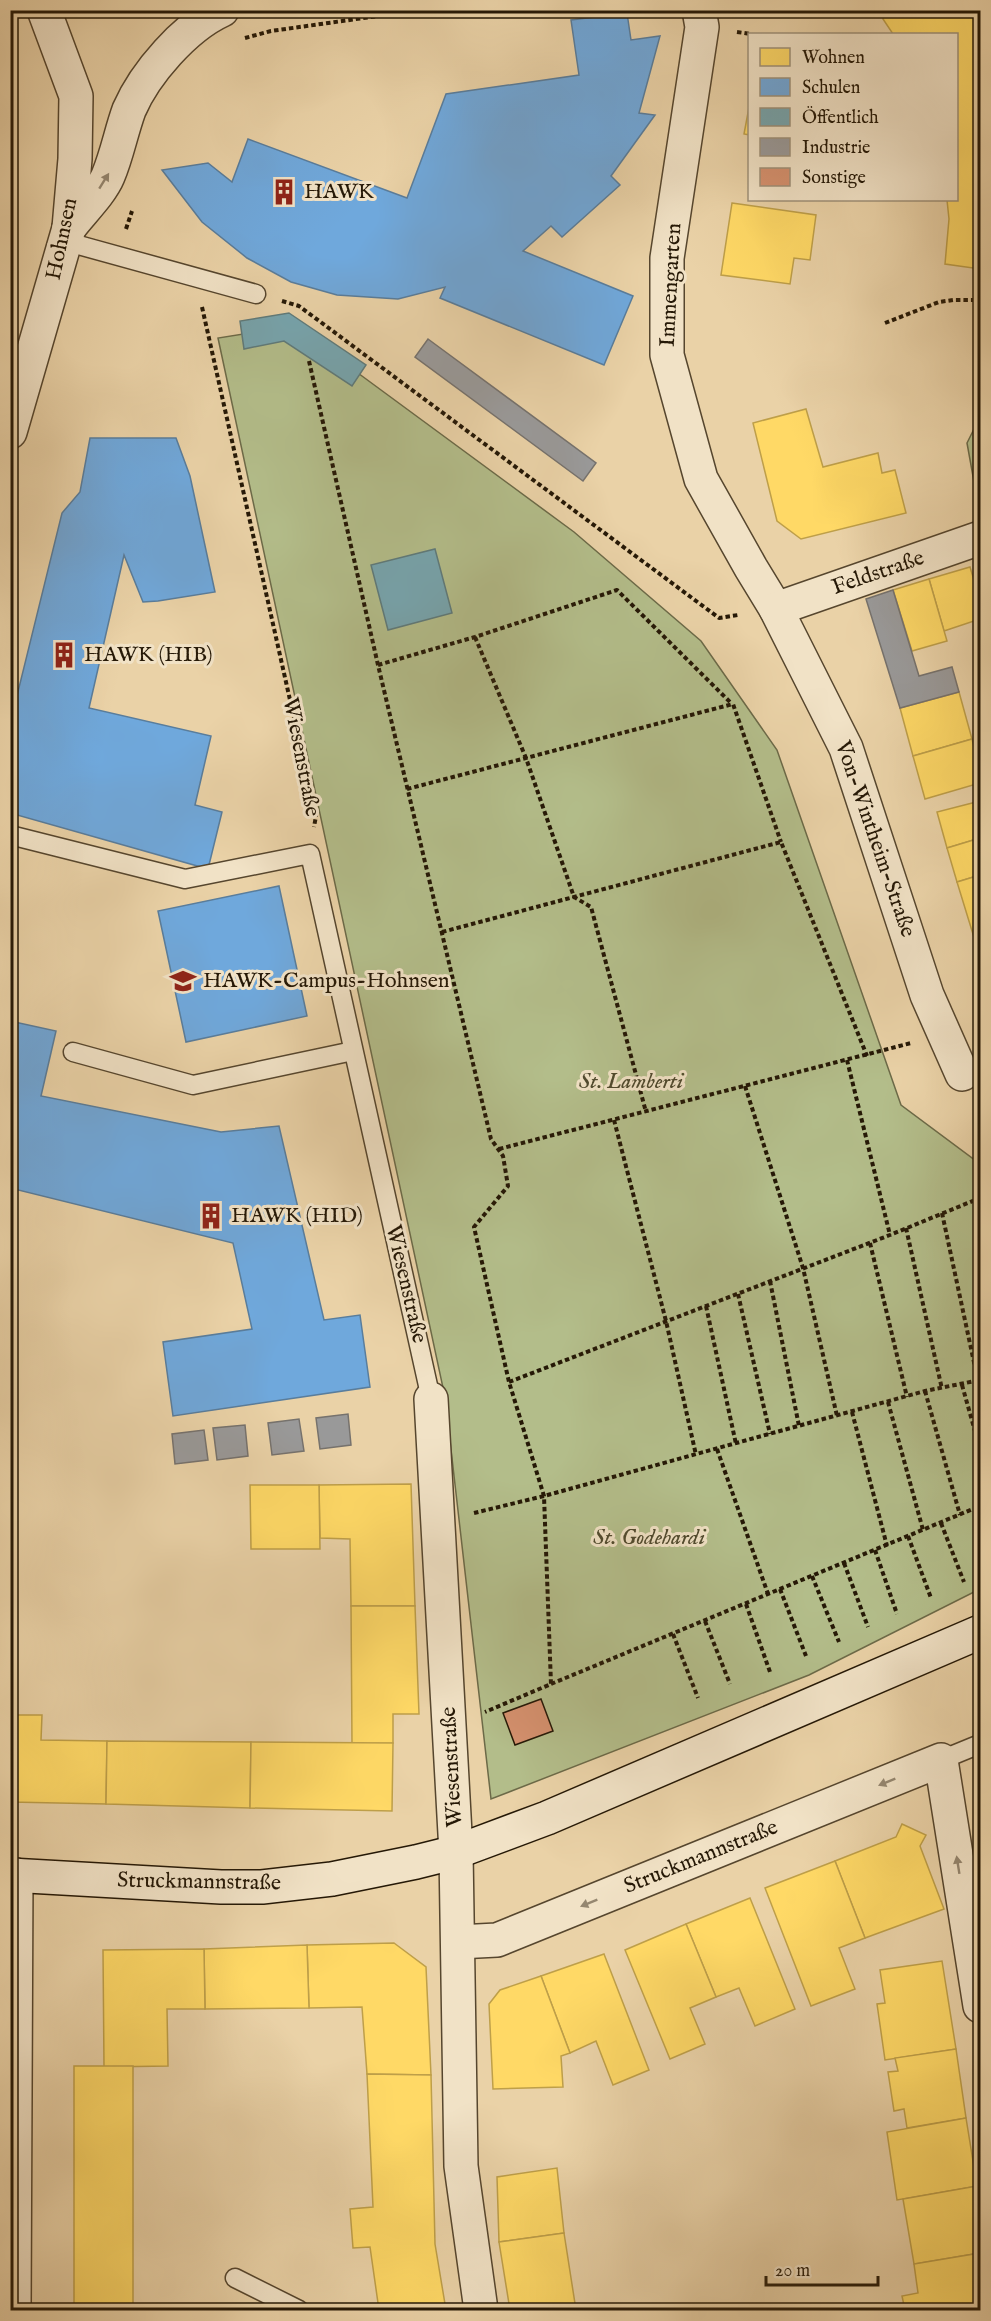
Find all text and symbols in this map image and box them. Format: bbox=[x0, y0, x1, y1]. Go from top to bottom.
legend bbox=[748, 33, 958, 201]
text: Wohnen bbox=[802, 47, 865, 70]
text: Schulen bbox=[802, 77, 861, 100]
text: Öffentlich bbox=[802, 106, 879, 130]
text: Industrie bbox=[802, 137, 870, 160]
text: Sonstige bbox=[802, 167, 866, 190]
one-way arrow bbox=[99, 172, 109, 189]
building icon: HAWK bbox=[269, 177, 299, 207]
place label: HAWK bbox=[304, 178, 375, 206]
street label: Hohnsen bbox=[40, 195, 84, 283]
street label: Immengarten bbox=[654, 222, 688, 348]
street label: Feldstraße bbox=[828, 544, 928, 602]
building icon: HAWK (HIB) bbox=[49, 640, 79, 670]
place label: HAWK (HIB) bbox=[84, 641, 213, 669]
street label: Wiesenstraße bbox=[276, 695, 326, 819]
street label: Von-Wintheim-Straße bbox=[828, 736, 922, 941]
school or university icon: HAWK-Campus-Hohnsen bbox=[168, 966, 198, 996]
place label: HAWK-Campus-Hohnsen bbox=[203, 967, 450, 995]
park label: St. Lamberti bbox=[579, 1068, 685, 1096]
building icon: HAWK (HID) bbox=[196, 1201, 226, 1231]
place label: HAWK (HID) bbox=[231, 1202, 363, 1230]
street label: Wiesenstraße bbox=[379, 1222, 433, 1346]
park label: St. Godehardi bbox=[593, 1524, 707, 1552]
street label: Wiesenstraße bbox=[435, 1706, 469, 1828]
one-way arrow bbox=[878, 1778, 896, 1787]
street label: Struckmannstraße bbox=[620, 1813, 782, 1901]
one-way arrow bbox=[953, 1855, 962, 1874]
street label: Struckmannstraße bbox=[117, 1867, 281, 1897]
one-way arrow bbox=[580, 1898, 598, 1908]
scale bar bbox=[766, 2249, 878, 2287]
text: 20 m bbox=[775, 2260, 810, 2283]

